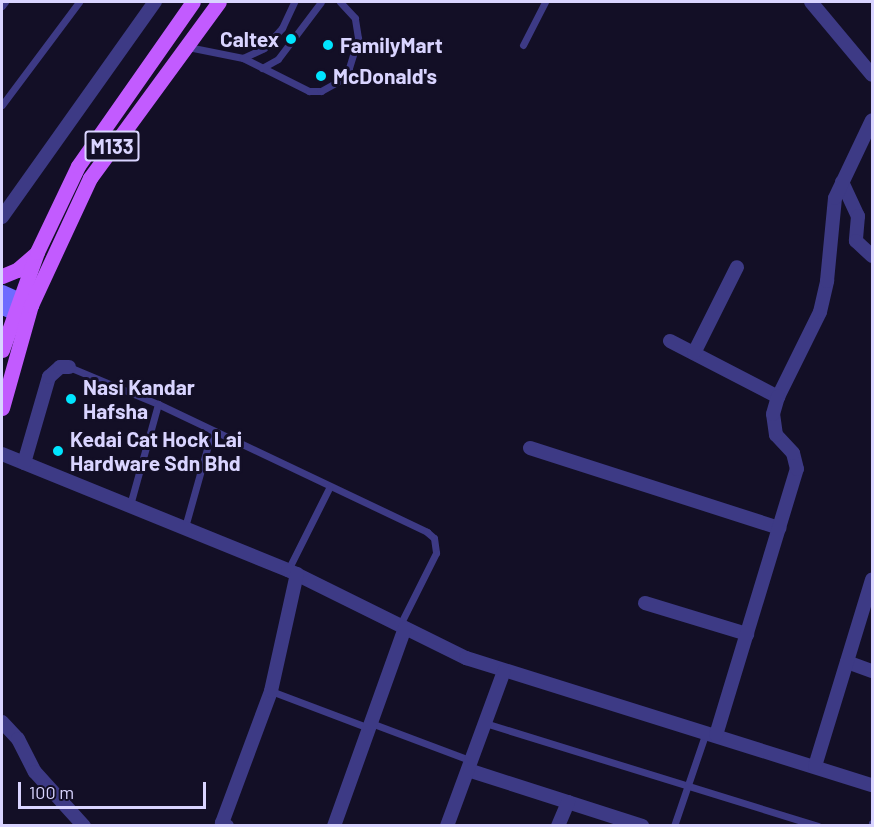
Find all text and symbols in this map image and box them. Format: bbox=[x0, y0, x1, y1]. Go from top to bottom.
place label: Caltex bbox=[220, 26, 279, 52]
marker: Caltex bbox=[284, 32, 298, 46]
place label: FamilyMart bbox=[340, 32, 443, 58]
marker: FamilyMart bbox=[321, 38, 335, 52]
place label: McDonald's bbox=[333, 63, 437, 89]
marker: McDonald's bbox=[314, 69, 328, 83]
road number: M133 bbox=[84, 129, 140, 163]
place label: Nasi Kandar Hafsha bbox=[83, 374, 195, 424]
marker: Nasi Kandar Hafsha bbox=[64, 392, 78, 406]
place label: Kedai Cat Hock Lai Hardware Sdn Bhd bbox=[70, 426, 242, 476]
marker: Kedai Cat Hock Lai Hardware Sdn Bhd bbox=[51, 444, 65, 458]
scale bar bbox=[21, 770, 208, 808]
text: 100 m bbox=[29, 781, 74, 803]

